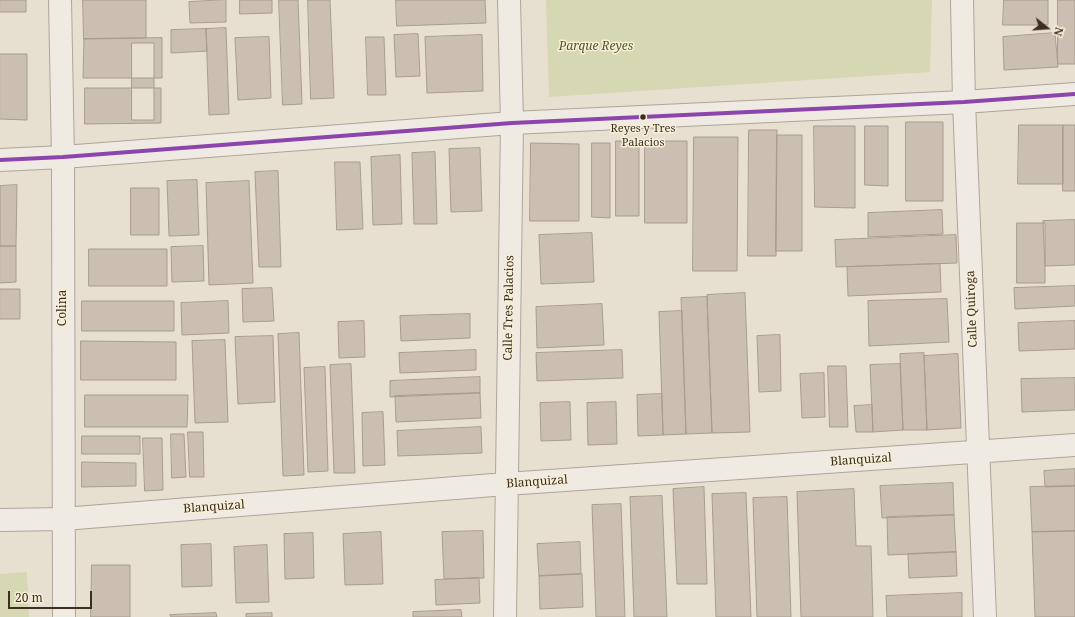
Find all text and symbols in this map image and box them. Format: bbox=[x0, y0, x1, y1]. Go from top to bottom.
north arrow bbox=[1027, 8, 1067, 48]
text: N bbox=[1051, 25, 1067, 38]
park label: Parque Reyes bbox=[559, 40, 633, 54]
marker: Reyes y Tres Palacios bbox=[638, 112, 648, 122]
place label: Reyes y Tres Palacios bbox=[611, 122, 675, 148]
street label: Calle Tres Palacios bbox=[501, 255, 517, 361]
street label: Calle Quiroga bbox=[963, 270, 981, 348]
street label: Colina bbox=[56, 290, 70, 326]
street label: Blanquizal bbox=[830, 451, 892, 469]
street label: Blanquizal bbox=[506, 473, 568, 491]
street label: Blanquizal bbox=[183, 498, 245, 516]
scale bar bbox=[10, 583, 94, 609]
text: 20 m bbox=[15, 589, 43, 606]

